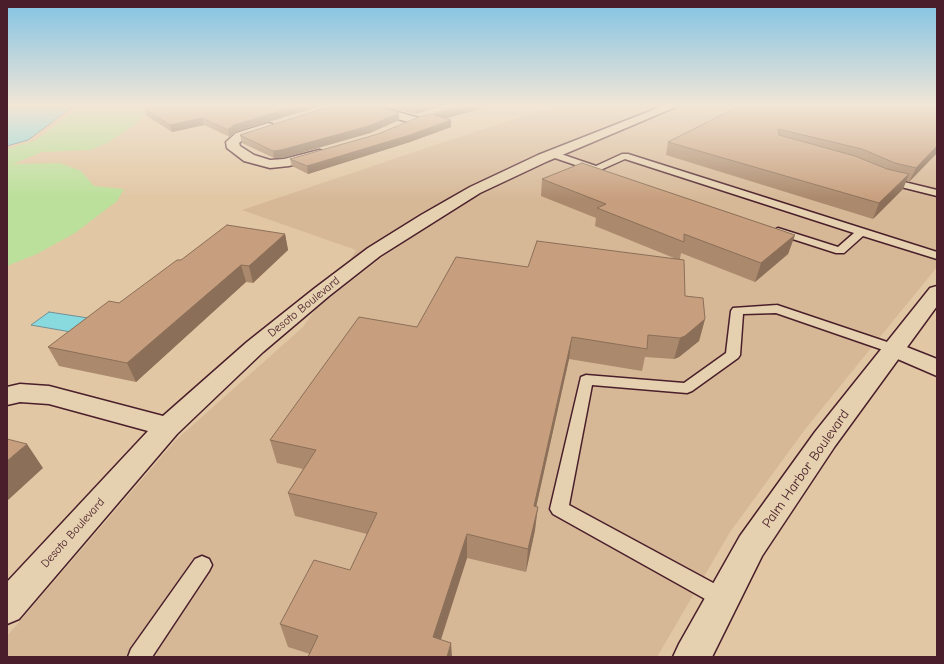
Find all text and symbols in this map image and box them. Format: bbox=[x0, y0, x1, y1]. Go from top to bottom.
street label: Desoto Boulevard bbox=[265, 274, 343, 340]
street label: Palm Harbor Boulevard bbox=[759, 407, 853, 531]
street label: Desoto Boulevard bbox=[38, 495, 108, 571]

